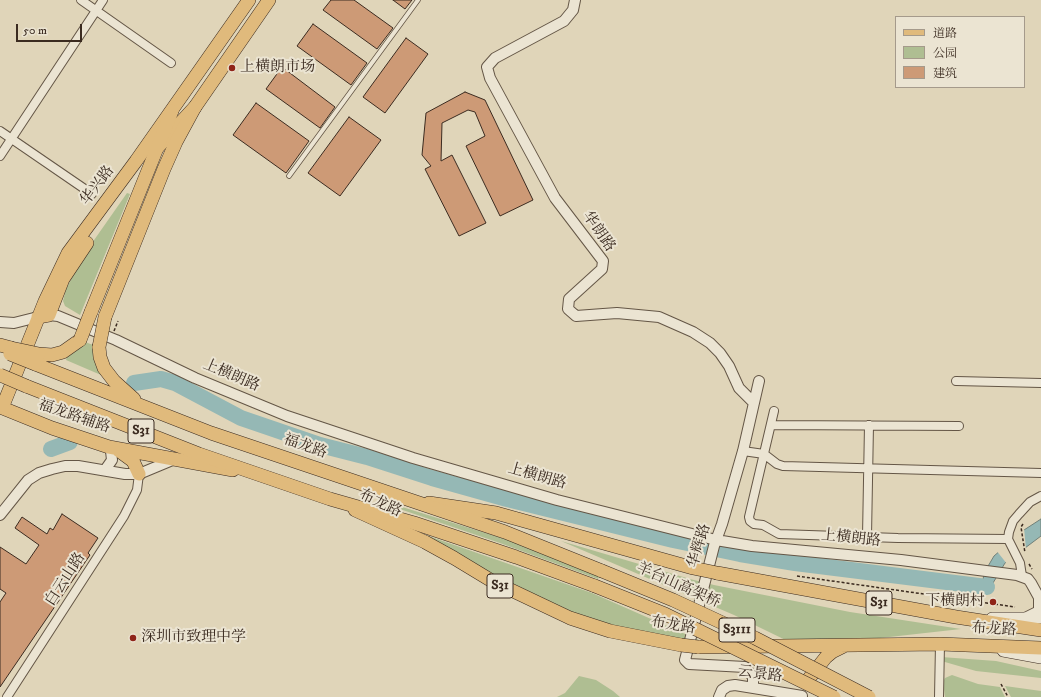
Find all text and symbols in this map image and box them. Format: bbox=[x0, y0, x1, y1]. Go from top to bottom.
scale bar bbox=[18, 16, 84, 42]
legend bbox=[895, 16, 1025, 88]
text: 50 m bbox=[23, 23, 47, 38]
text: 道路 bbox=[933, 26, 957, 41]
text: 公园 bbox=[933, 46, 957, 61]
place label: 上横朗市场 bbox=[240, 59, 315, 77]
marker: 上横朗市场 bbox=[227, 63, 237, 73]
text: 建筑 bbox=[933, 66, 957, 81]
street label: 华兴路 bbox=[77, 163, 119, 209]
street label: 华朗路 bbox=[578, 208, 618, 256]
street label: 上横朗路 bbox=[200, 356, 262, 396]
street label: 福龙路辅路 bbox=[36, 396, 112, 438]
road number: S31 bbox=[128, 419, 154, 443]
street label: 福龙路 bbox=[281, 431, 329, 463]
street label: 上横朗路 bbox=[506, 460, 568, 494]
street label: 布龙路 bbox=[356, 486, 404, 522]
street label: 华辉路 bbox=[685, 522, 715, 570]
street label: 上横朗路 bbox=[820, 527, 882, 551]
street label: 白云山路 bbox=[42, 550, 90, 610]
street label: 羊台山高架桥 bbox=[633, 559, 723, 613]
road number: S31 bbox=[487, 574, 513, 598]
road number: S31 bbox=[866, 591, 892, 615]
place label: 下横朗村 bbox=[925, 593, 985, 611]
marker: 下横朗村 bbox=[988, 597, 998, 607]
street label: 布龙路 bbox=[649, 614, 697, 638]
road number: S3111 bbox=[719, 618, 755, 642]
street label: 布龙路 bbox=[971, 620, 1017, 640]
place label: 深圳市致理中学 bbox=[141, 629, 246, 647]
marker: 深圳市致理中学 bbox=[128, 633, 138, 643]
street label: 云景路 bbox=[737, 663, 783, 687]

